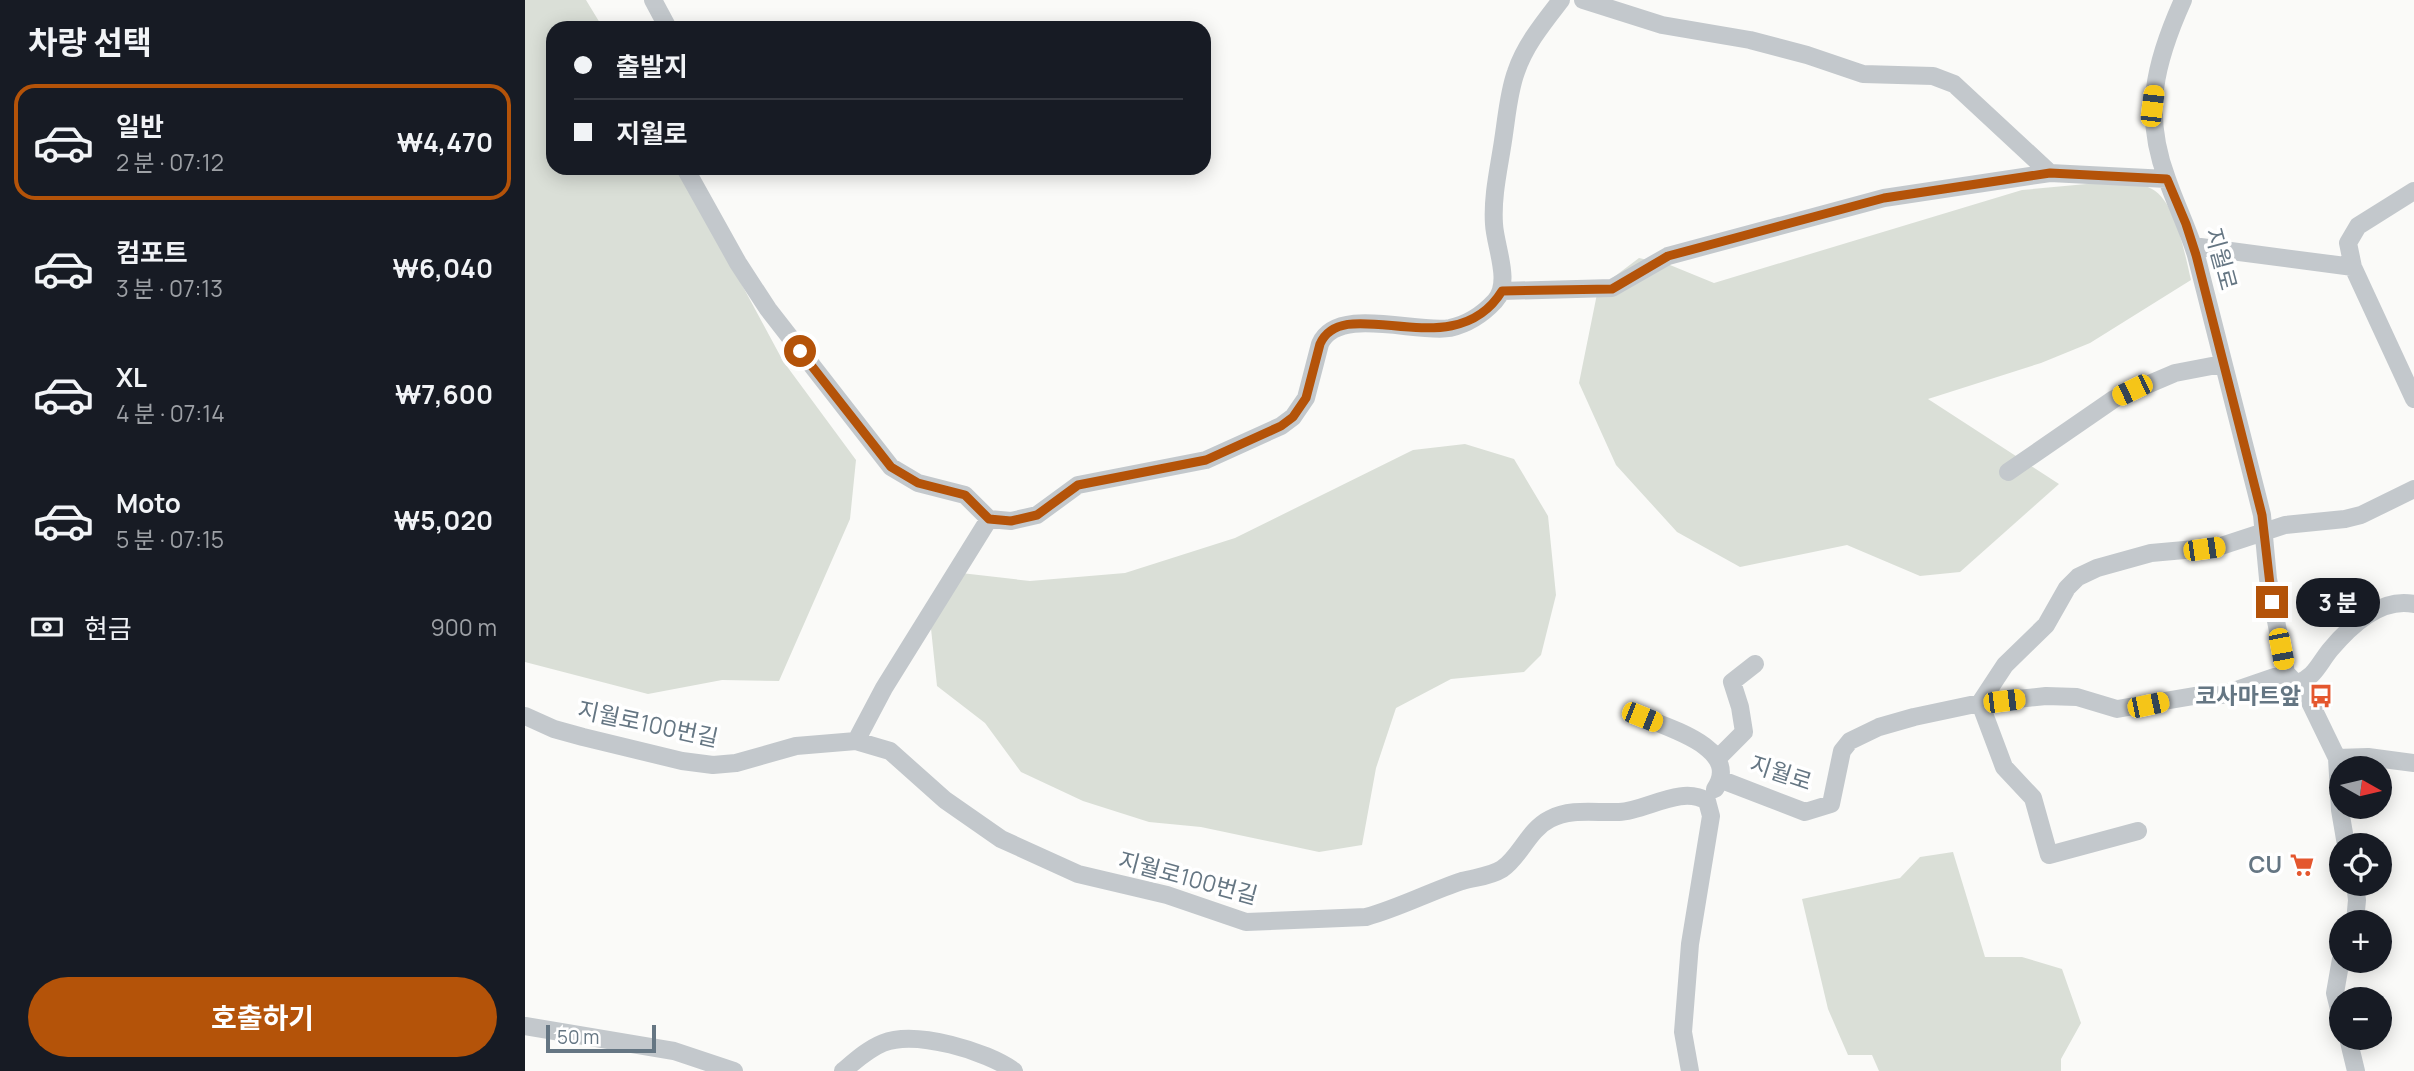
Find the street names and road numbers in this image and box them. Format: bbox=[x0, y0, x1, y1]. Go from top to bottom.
street label: 지월로 bbox=[2198, 224, 2246, 294]
street label: 지월로100번길 bbox=[575, 693, 721, 754]
street label: 지월로 bbox=[1746, 747, 1816, 797]
street label: 지월로100번길 bbox=[1115, 843, 1261, 911]

